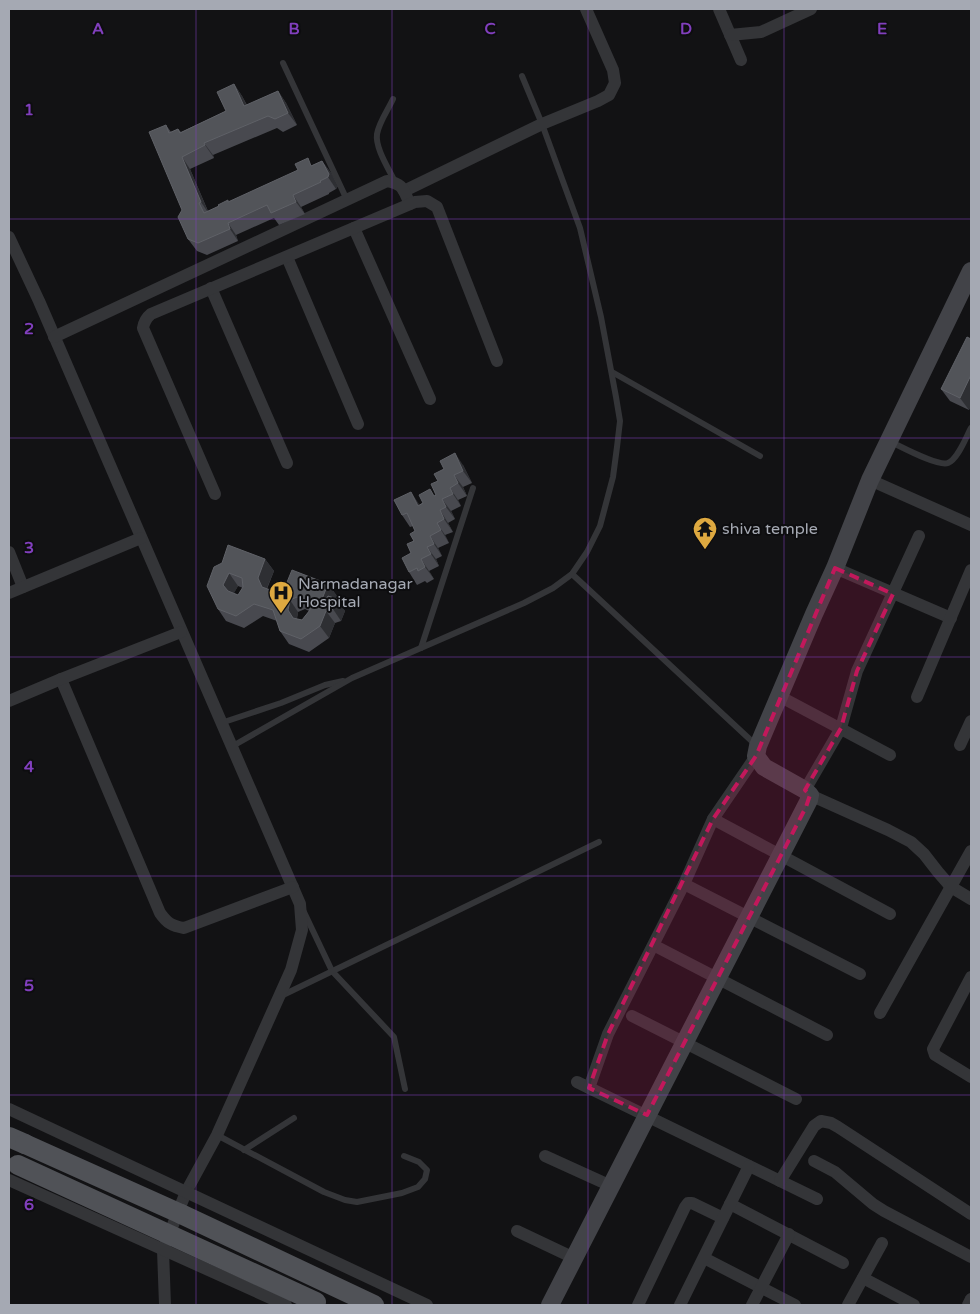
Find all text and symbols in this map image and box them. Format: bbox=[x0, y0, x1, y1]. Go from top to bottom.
text: A bbox=[92, 19, 104, 39]
text: B bbox=[288, 19, 300, 39]
text: C bbox=[484, 19, 496, 39]
text: D bbox=[680, 19, 692, 39]
text: E bbox=[877, 19, 887, 39]
text: 1 bbox=[24, 100, 34, 120]
text: 2 bbox=[24, 319, 34, 339]
temple icon: shiva temple bbox=[692, 516, 718, 550]
place label: shiva temple bbox=[722, 519, 818, 539]
text: 3 bbox=[24, 538, 34, 558]
place label: Narmadanagar Hospital bbox=[298, 574, 414, 612]
hospital icon: Narmadanagar Hospital bbox=[268, 580, 294, 614]
text: 4 bbox=[24, 757, 34, 777]
text: 5 bbox=[24, 976, 34, 996]
text: 6 bbox=[24, 1195, 34, 1215]

